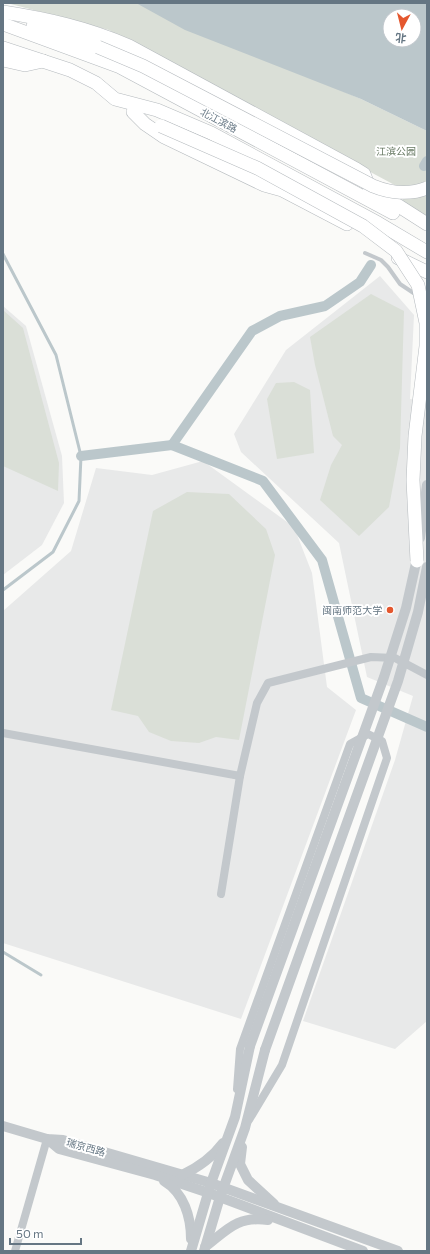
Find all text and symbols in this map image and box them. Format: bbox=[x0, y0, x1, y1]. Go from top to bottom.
north arrow bbox=[382, 8, 422, 48]
text: 北 bbox=[394, 31, 407, 46]
street label: 北江滨路 bbox=[199, 105, 239, 135]
park label: 江滨公园 bbox=[376, 145, 416, 157]
place label: 闽南师范大学 bbox=[322, 604, 382, 616]
marker: 闽南师范大学 bbox=[385, 605, 395, 615]
street label: 瑞京西路 bbox=[65, 1136, 107, 1158]
scale bar bbox=[10, 1220, 81, 1246]
text: 50 m bbox=[16, 1226, 44, 1240]

